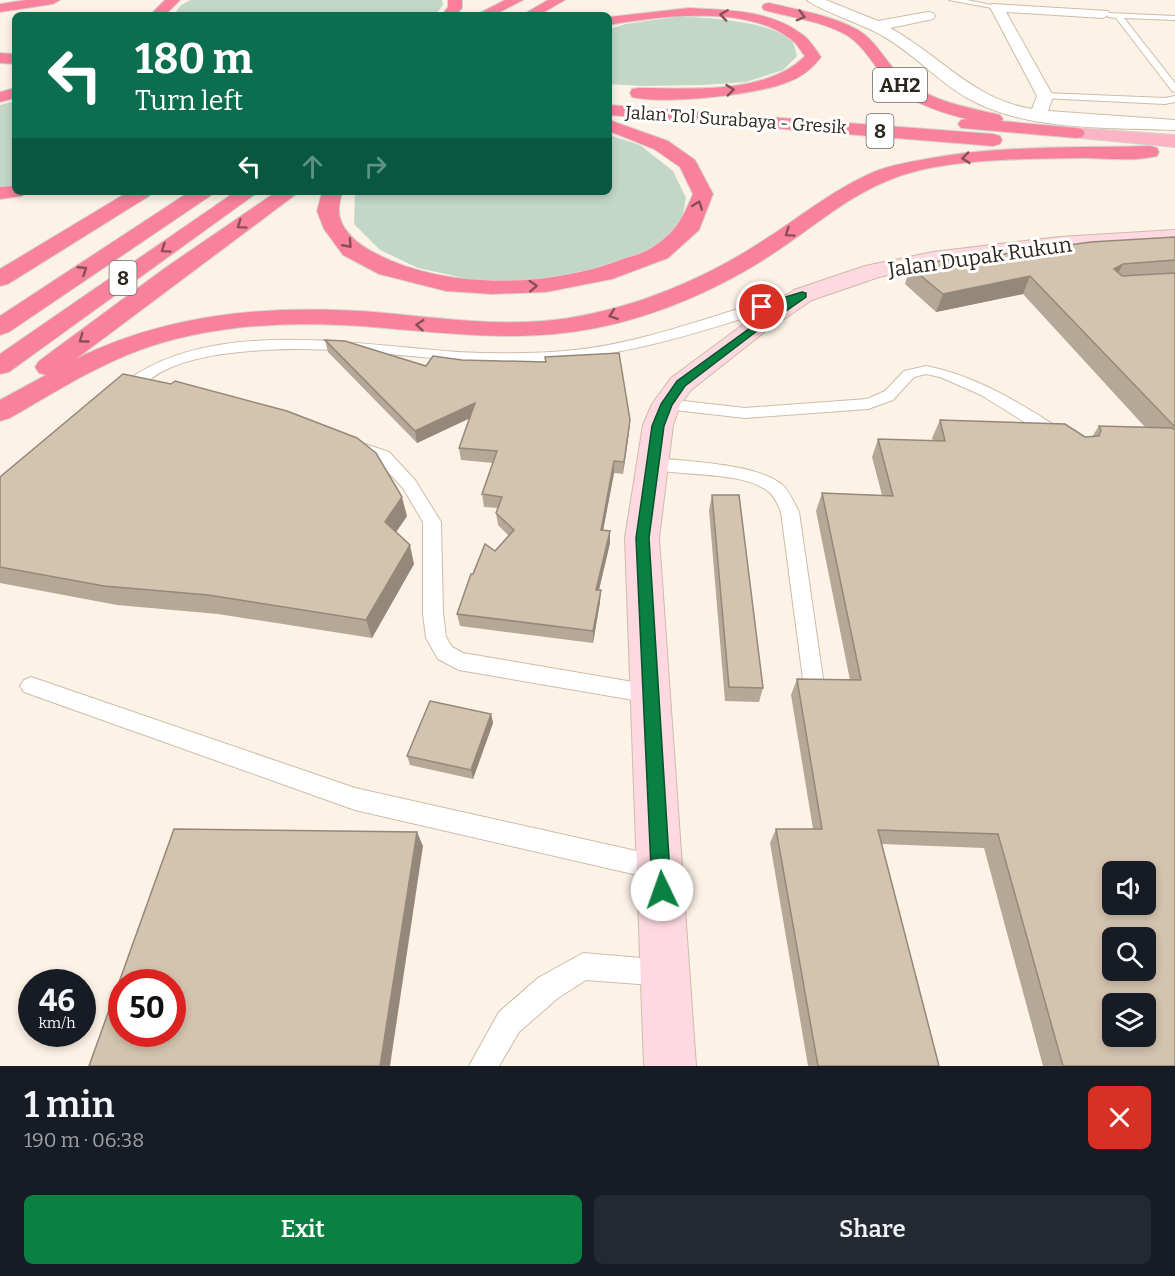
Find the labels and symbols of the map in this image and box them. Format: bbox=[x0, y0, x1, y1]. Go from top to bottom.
one-way arrow bbox=[720, 9, 729, 21]
one-way arrow bbox=[795, 9, 806, 21]
road number: AH2 bbox=[873, 68, 927, 102]
one-way arrow bbox=[726, 84, 735, 97]
street label: Jalan Tol Surabaya - Gresik bbox=[624, 101, 848, 139]
road number: 8 bbox=[866, 114, 894, 148]
one-way arrow bbox=[961, 151, 970, 164]
one-way arrow bbox=[691, 200, 704, 211]
one-way arrow bbox=[237, 218, 248, 229]
one-way arrow bbox=[785, 226, 796, 237]
street label: Jalan Dupak Rukun bbox=[886, 231, 1073, 283]
one-way arrow bbox=[341, 237, 352, 248]
one-way arrow bbox=[161, 242, 172, 253]
road number: 8 bbox=[110, 261, 136, 295]
one-way arrow bbox=[76, 266, 87, 277]
one-way arrow bbox=[528, 279, 537, 292]
pin bbox=[736, 281, 787, 332]
one-way arrow bbox=[609, 308, 619, 320]
one-way arrow bbox=[416, 319, 425, 332]
one-way arrow bbox=[79, 332, 90, 343]
position arrow bbox=[630, 858, 694, 922]
speed limit sign: 50 bbox=[108, 969, 186, 1047]

